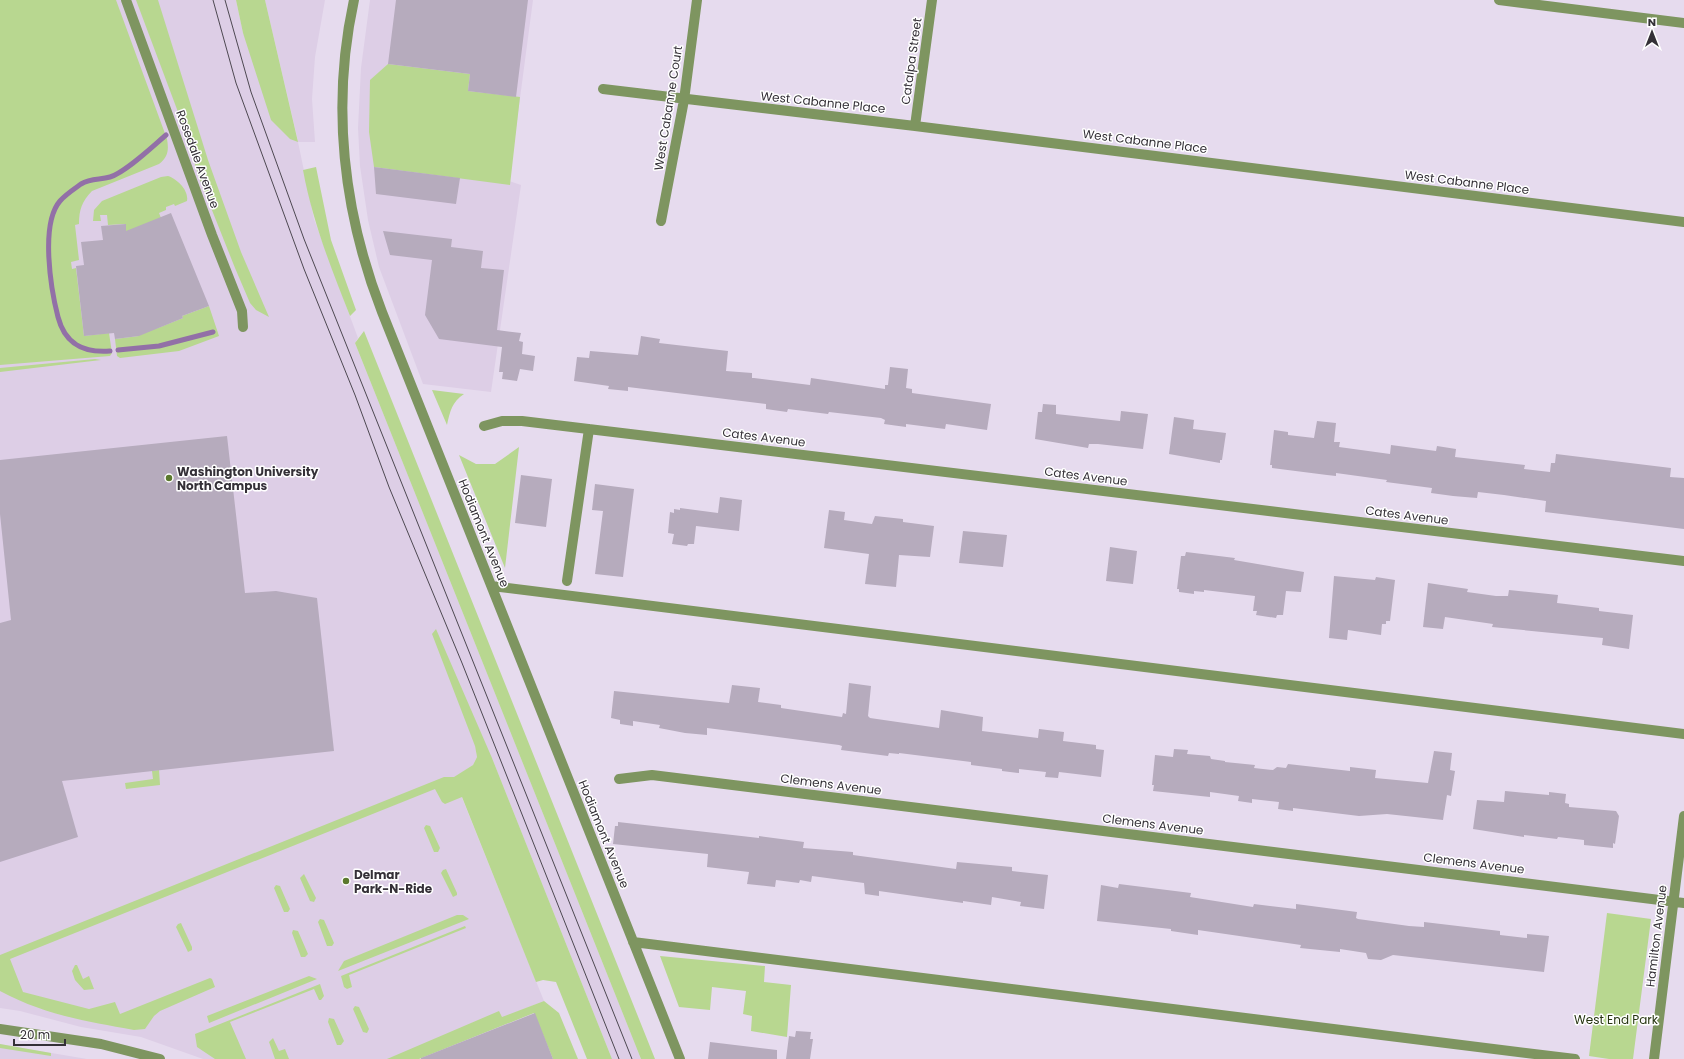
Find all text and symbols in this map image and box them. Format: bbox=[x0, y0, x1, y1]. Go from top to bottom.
north arrow bbox=[1632, 12, 1672, 52]
text: N bbox=[1648, 14, 1656, 30]
street label: Catalpa Street bbox=[897, 17, 925, 105]
street label: West Cabanne Court bbox=[650, 44, 686, 172]
street label: West Cabanne Place bbox=[760, 87, 886, 117]
street label: Rosedale Avenue bbox=[172, 107, 224, 211]
street label: West Cabanne Place bbox=[1082, 125, 1208, 157]
street label: West Cabanne Place bbox=[1404, 166, 1530, 198]
street label: Cates Avenue bbox=[721, 423, 807, 451]
street label: Cates Avenue bbox=[1043, 462, 1129, 490]
place label: Washington University North Campus bbox=[177, 463, 319, 494]
marker: Washington University North Campus bbox=[164, 473, 174, 483]
street label: Hodiamont Avenue bbox=[454, 476, 514, 590]
street label: Cates Avenue bbox=[1364, 501, 1450, 529]
street label: Clemens Avenue bbox=[780, 769, 882, 799]
street label: Hodiamont Avenue bbox=[574, 777, 634, 891]
street label: Clemens Avenue bbox=[1102, 809, 1204, 839]
street label: Clemens Avenue bbox=[1423, 848, 1525, 878]
place label: Delmar Park-N-Ride bbox=[354, 866, 433, 897]
marker: Delmar Park-N-Ride bbox=[341, 876, 351, 886]
street label: Hamilton Avenue bbox=[1641, 884, 1671, 988]
park label: West End Park bbox=[1574, 1011, 1659, 1028]
scale bar bbox=[14, 1021, 65, 1047]
text: 20 m bbox=[20, 1026, 50, 1043]

